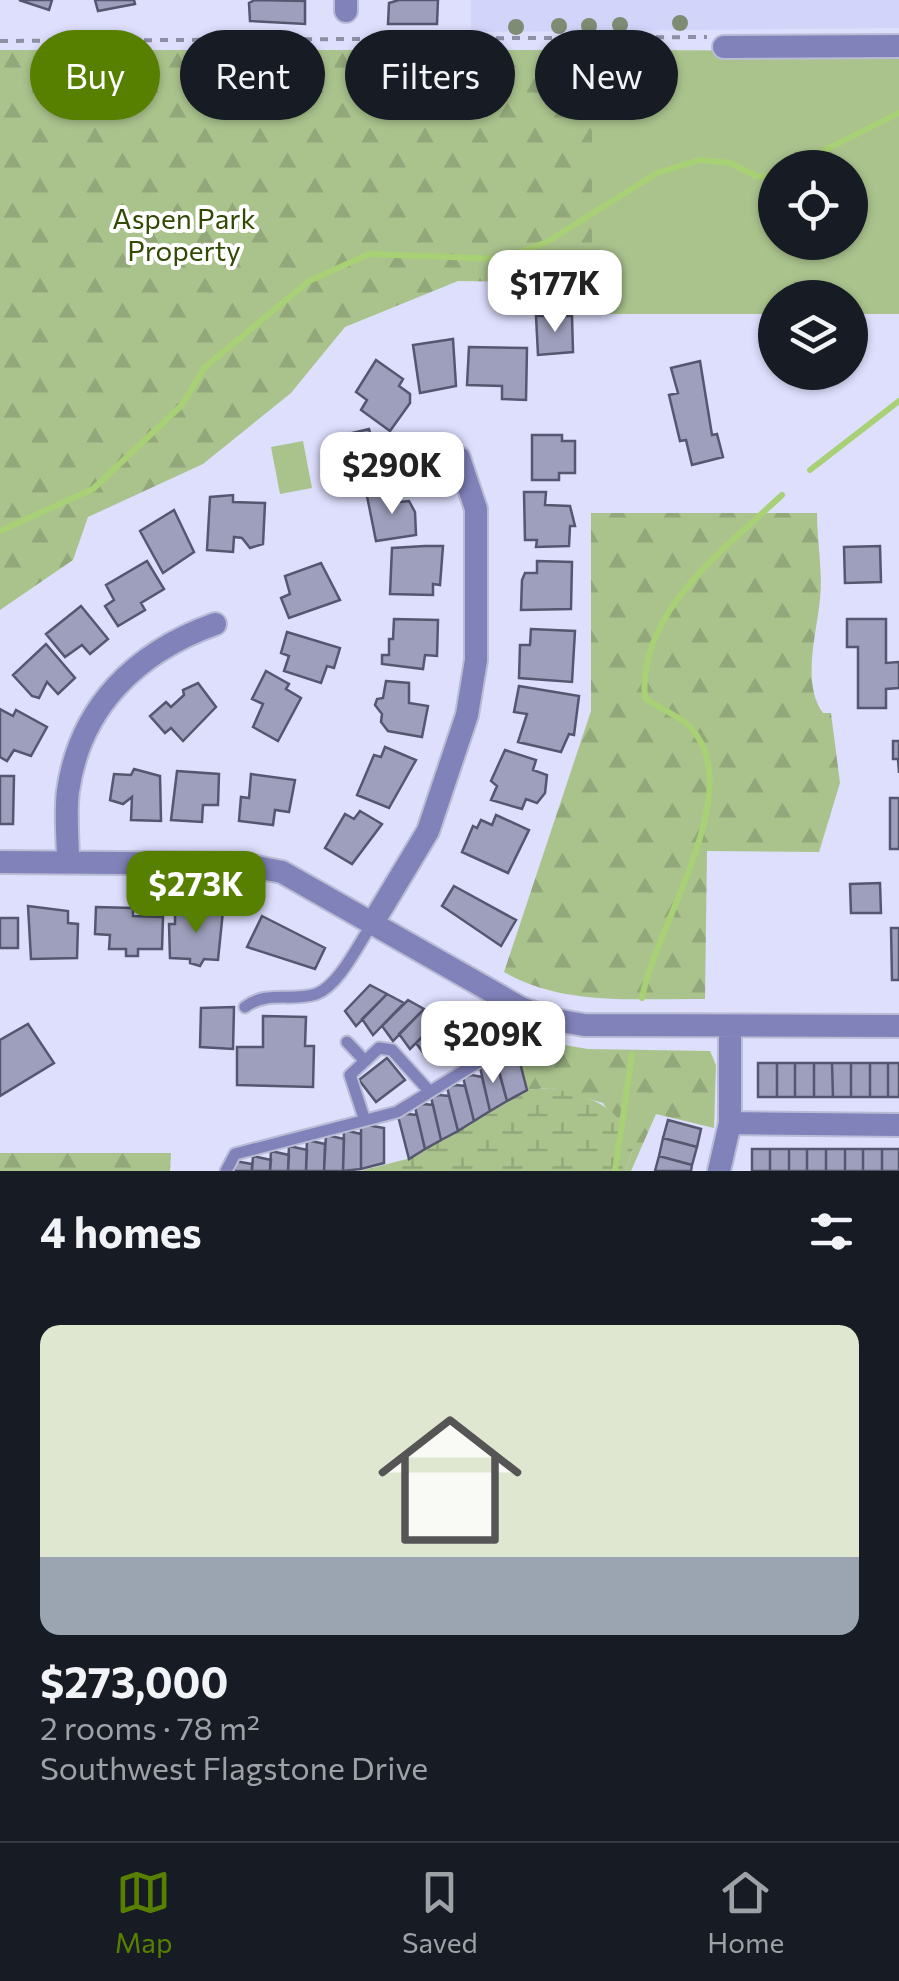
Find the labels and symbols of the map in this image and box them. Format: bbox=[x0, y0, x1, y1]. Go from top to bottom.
park label: Aspen Park Property bbox=[112, 201, 256, 267]
pin: $177K bbox=[485, 250, 625, 335]
pin: $290K bbox=[322, 432, 462, 517]
pin: $273K bbox=[126, 851, 266, 936]
pin: $209K bbox=[423, 1001, 563, 1086]

